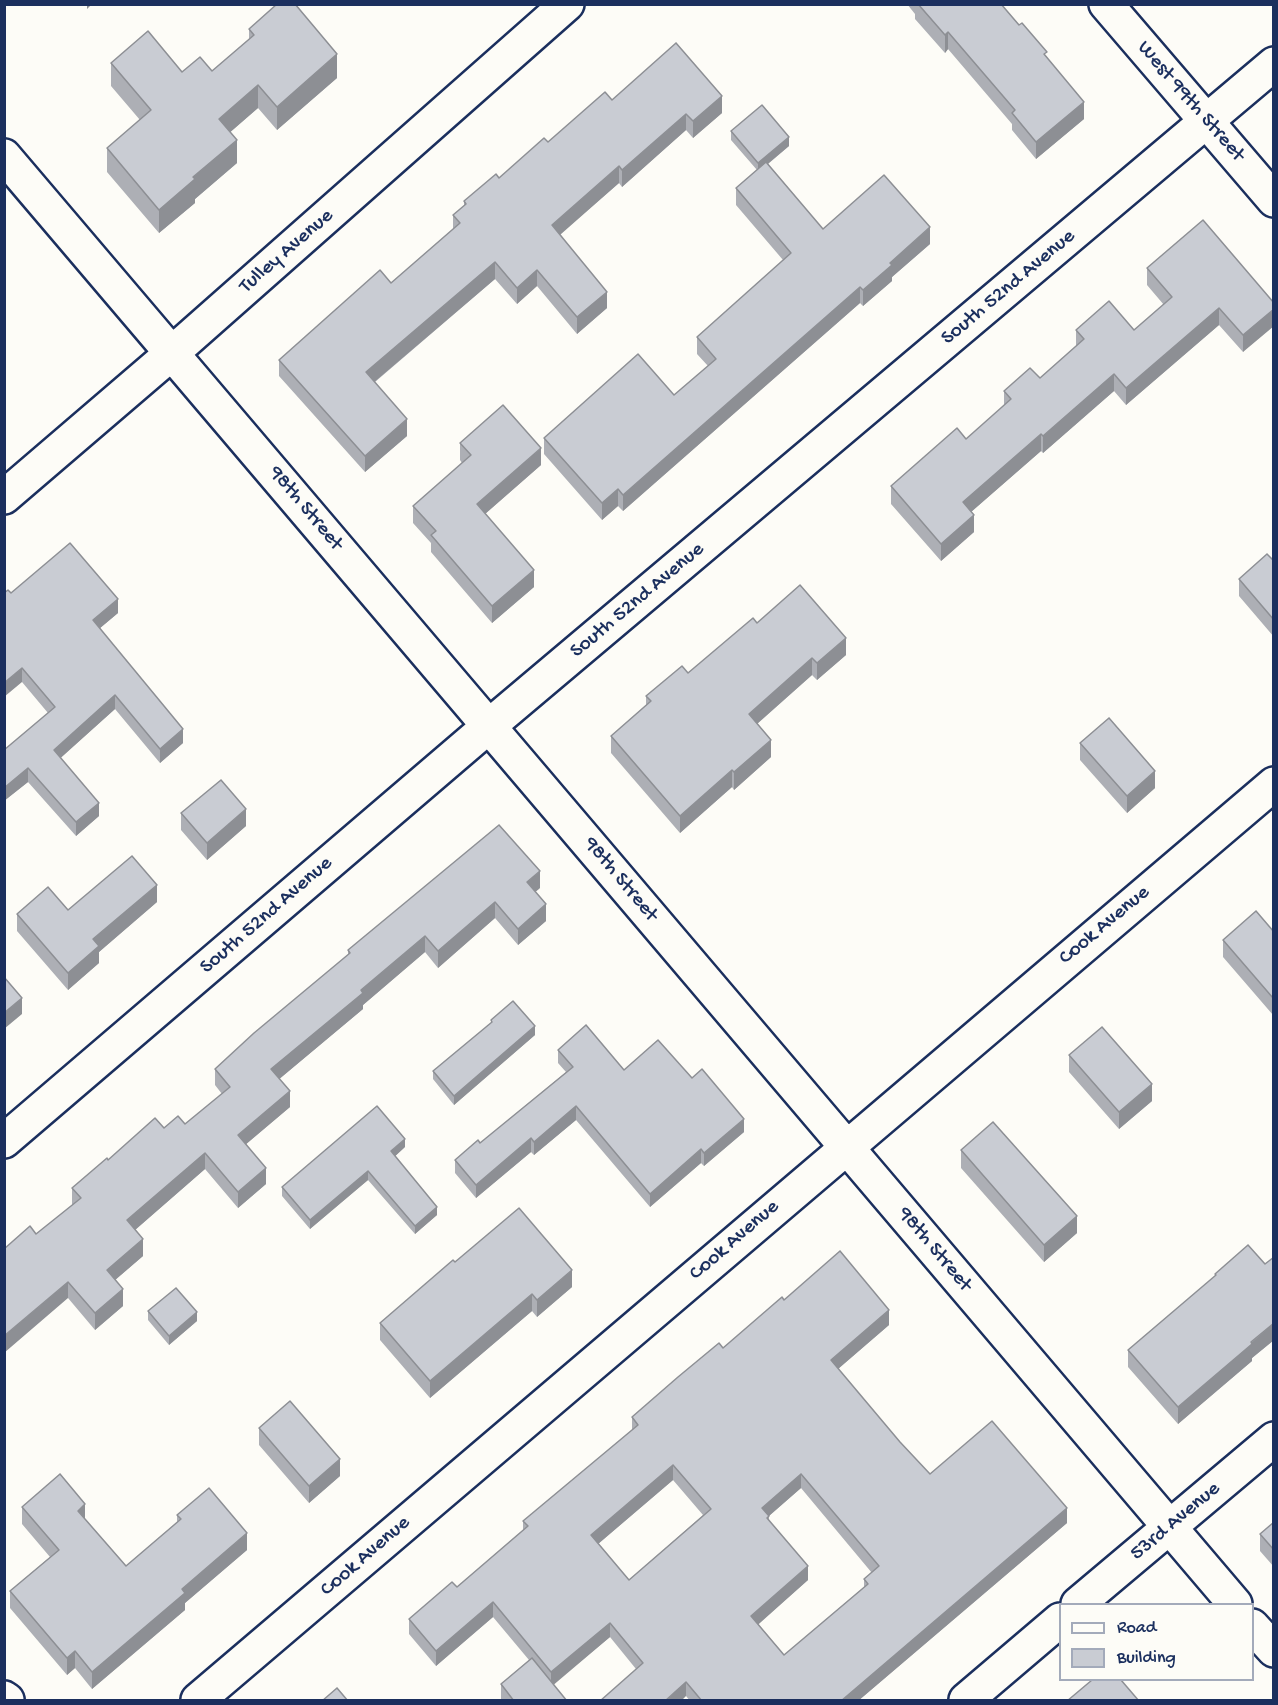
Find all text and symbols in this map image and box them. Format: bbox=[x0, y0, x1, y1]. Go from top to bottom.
street label: West 99th Street bbox=[1131, 36, 1249, 168]
street label: Tulley Avenue bbox=[235, 204, 339, 300]
street label: South 52nd Avenue bbox=[937, 225, 1081, 351]
street label: 98th Street bbox=[262, 462, 348, 556]
street label: South 52nd Avenue bbox=[566, 538, 710, 664]
street label: 98th Street bbox=[577, 833, 663, 927]
street label: South 52nd Avenue bbox=[196, 852, 338, 980]
street label: Cook Avenue bbox=[1055, 881, 1155, 971]
street label: Cook Avenue bbox=[685, 1195, 785, 1287]
street label: 98th Street bbox=[891, 1203, 977, 1297]
street label: 53rd Avenue bbox=[1126, 1477, 1226, 1567]
street label: Cook Avenue bbox=[316, 1511, 416, 1603]
legend bbox=[1059, 1603, 1254, 1681]
text: Road bbox=[1117, 1618, 1156, 1639]
text: Building bbox=[1117, 1648, 1176, 1669]

